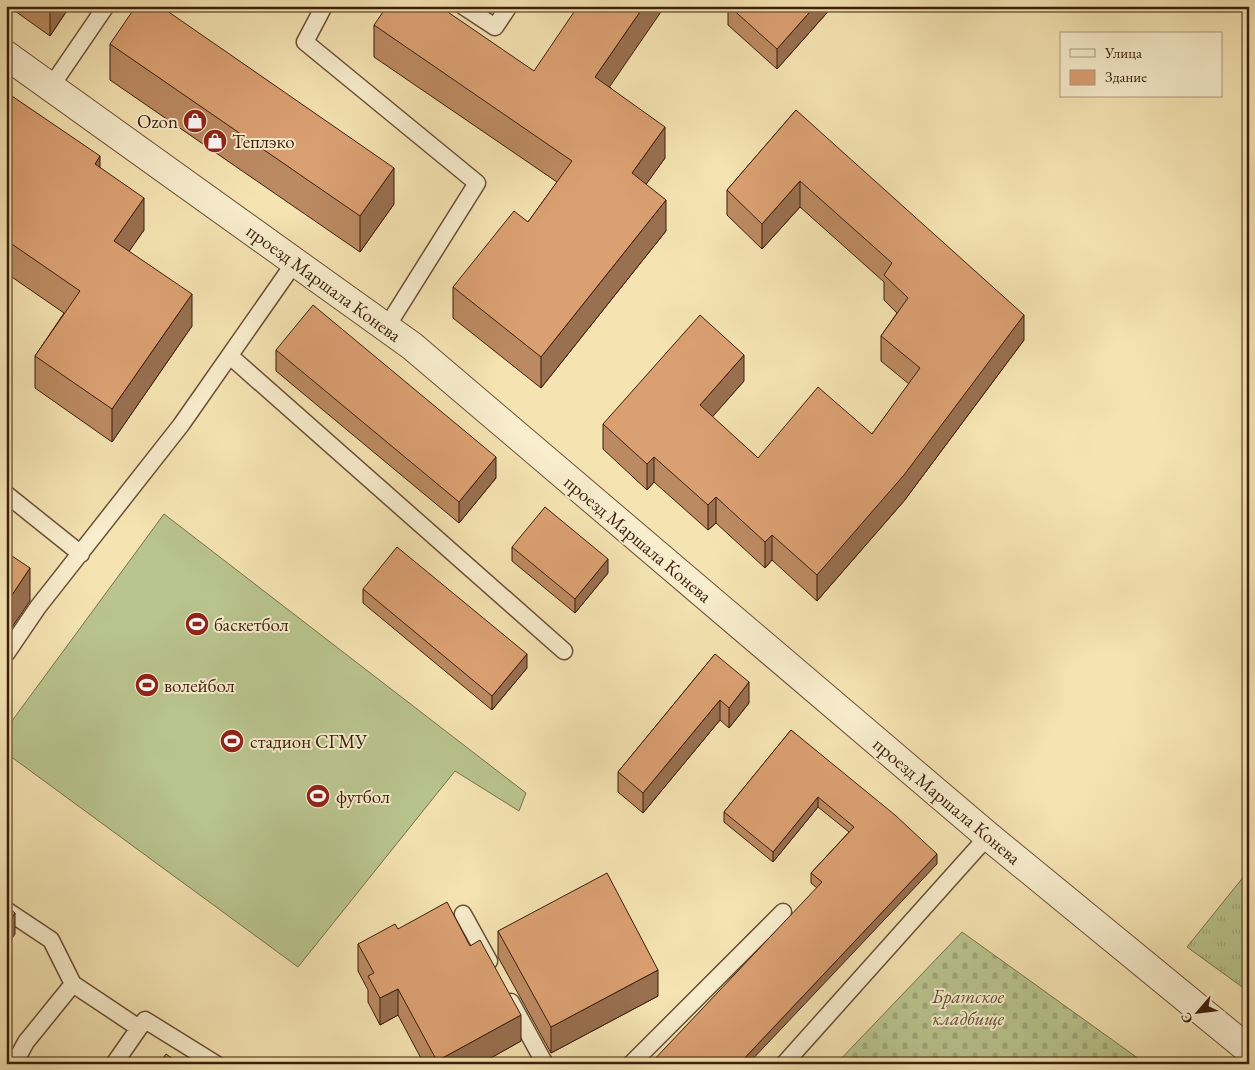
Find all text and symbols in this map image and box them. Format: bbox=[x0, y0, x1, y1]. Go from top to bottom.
legend bbox=[1060, 32, 1222, 98]
text: Улица bbox=[1104, 43, 1142, 62]
text: Здание bbox=[1105, 67, 1147, 86]
shop icon: Ozon bbox=[182, 108, 208, 134]
place label: Ozon bbox=[137, 109, 178, 134]
shop icon: Теплэко bbox=[202, 128, 228, 154]
place label: Теплэко bbox=[232, 129, 295, 154]
street label: проезд Маршала Конева bbox=[242, 218, 407, 348]
street label: проезд Маршала Конева bbox=[559, 470, 717, 608]
sports icon: баскетбол bbox=[184, 611, 210, 637]
place label: баскетбол bbox=[214, 612, 289, 637]
sports icon: волейбол bbox=[134, 672, 160, 698]
place label: волейбол bbox=[164, 673, 235, 698]
sports icon: стадион СГМУ bbox=[219, 728, 245, 754]
place label: стадион СГМУ bbox=[250, 729, 368, 754]
street label: проезд Маршала Конева bbox=[868, 732, 1026, 870]
sports icon: футбол bbox=[305, 783, 331, 809]
place label: футбол bbox=[336, 784, 390, 809]
park label: Братское кладбище bbox=[931, 984, 1005, 1031]
north arrow bbox=[1172, 988, 1222, 1038]
text: С bbox=[1176, 1009, 1197, 1027]

